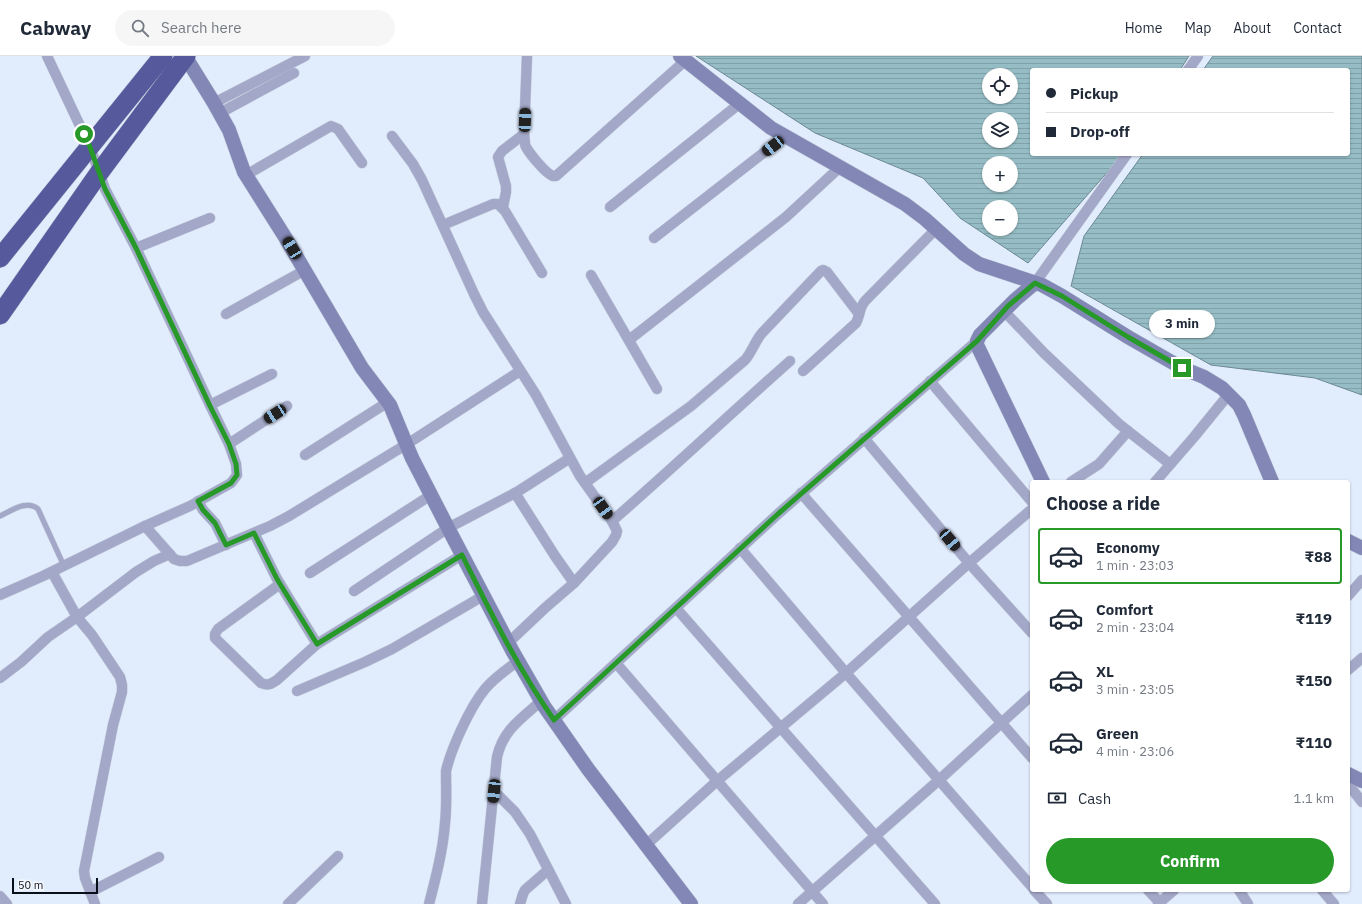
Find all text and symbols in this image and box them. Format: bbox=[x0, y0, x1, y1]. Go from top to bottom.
search box bbox=[115, 10, 395, 46]
text: Cabway bbox=[20, 16, 91, 40]
icon: search bbox=[129, 17, 151, 39]
text: Search here bbox=[161, 18, 241, 37]
text: Home bbox=[1125, 19, 1162, 37]
text: Map bbox=[1184, 19, 1211, 37]
text: About bbox=[1233, 19, 1271, 37]
text: Contact bbox=[1293, 19, 1342, 37]
map controls bbox=[982, 68, 1018, 236]
button: locate bbox=[982, 68, 1018, 104]
text: Pickup bbox=[1070, 84, 1118, 103]
car bbox=[519, 108, 531, 132]
button: layers bbox=[982, 112, 1018, 148]
text: Drop-off bbox=[1070, 122, 1130, 141]
route start bbox=[75, 125, 93, 143]
car bbox=[760, 134, 786, 158]
button: + bbox=[982, 156, 1018, 192]
button: − bbox=[982, 200, 1018, 236]
car bbox=[281, 235, 303, 261]
callout: 3 min bbox=[1149, 310, 1215, 338]
text: 3 min bbox=[1165, 315, 1199, 332]
route end bbox=[1173, 359, 1191, 377]
car bbox=[262, 402, 288, 426]
text: Choose a ride bbox=[1046, 492, 1160, 515]
car bbox=[591, 495, 615, 521]
car bbox=[938, 527, 962, 553]
icon: car bbox=[1048, 538, 1084, 574]
text: Economy bbox=[1096, 538, 1160, 557]
text: ₹88 bbox=[1305, 547, 1332, 566]
text: 1 min · 23:03 bbox=[1096, 557, 1174, 574]
icon: car bbox=[1048, 600, 1084, 636]
text: Comfort bbox=[1096, 600, 1153, 619]
text: ₹119 bbox=[1296, 609, 1332, 628]
text: 2 min · 23:04 bbox=[1096, 619, 1174, 636]
icon: car bbox=[1048, 662, 1084, 698]
text: XL bbox=[1096, 662, 1114, 681]
text: ₹150 bbox=[1296, 671, 1332, 690]
text: 3 min · 23:05 bbox=[1096, 681, 1174, 698]
icon: car bbox=[1048, 724, 1084, 760]
text: Green bbox=[1096, 724, 1139, 743]
text: ₹110 bbox=[1296, 733, 1332, 752]
text: 4 min · 23:06 bbox=[1096, 743, 1174, 760]
car bbox=[487, 778, 501, 804]
icon: cash bbox=[1046, 787, 1068, 809]
text: Cash bbox=[1078, 789, 1111, 808]
text: 1.1 km bbox=[1294, 790, 1334, 807]
button: Confirm bbox=[1046, 838, 1334, 884]
scale bar bbox=[12, 876, 98, 895]
text: 50 m bbox=[18, 878, 43, 892]

